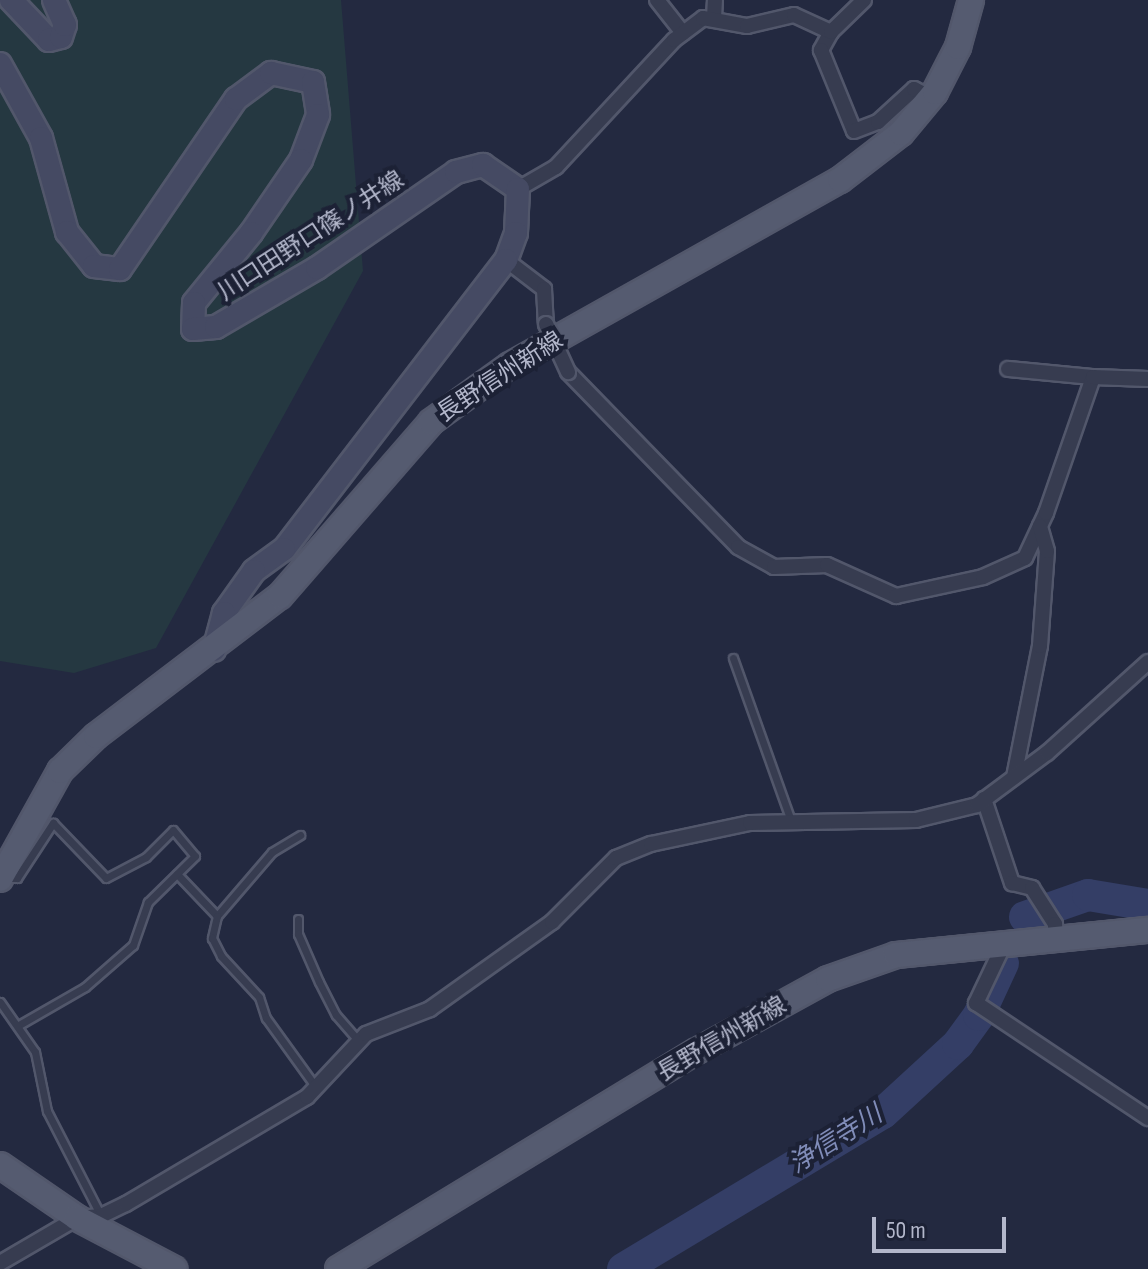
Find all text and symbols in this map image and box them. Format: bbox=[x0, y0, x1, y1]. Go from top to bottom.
street label: 川口田野口篠ノ井線 bbox=[213, 165, 409, 307]
street label: 長野信州新線 bbox=[432, 326, 568, 428]
street label: 長野信州新線 bbox=[652, 991, 792, 1087]
water label: 浄信寺川 bbox=[784, 1099, 888, 1181]
scale bar bbox=[876, 1201, 1010, 1251]
text: 50 m bbox=[886, 1216, 926, 1245]

